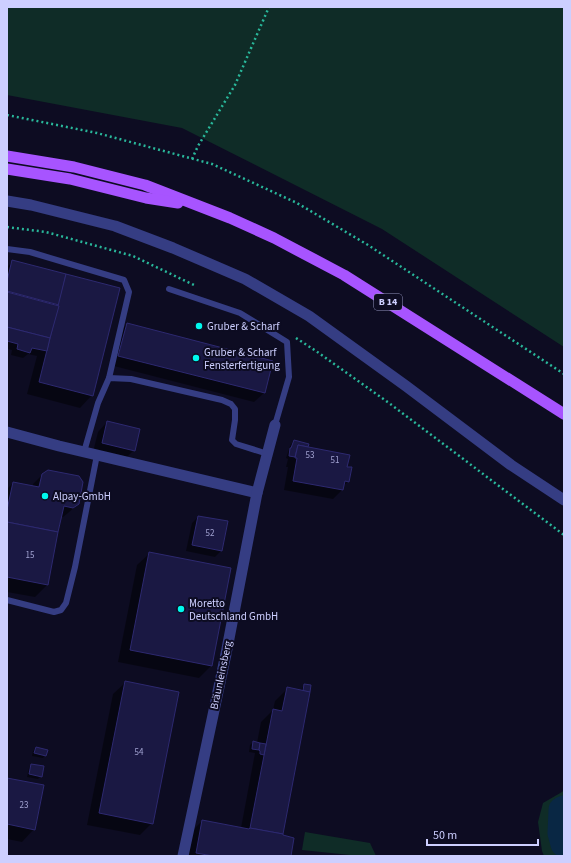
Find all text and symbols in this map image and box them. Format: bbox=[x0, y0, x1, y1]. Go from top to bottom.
road number: B 14 bbox=[374, 294, 402, 310]
place label: Gruber & Scharf bbox=[207, 319, 280, 334]
marker: Gruber & Scharf bbox=[194, 321, 204, 331]
place label: Gruber & Scharf Fensterfertigung bbox=[204, 345, 280, 373]
marker: Gruber & Scharf Fensterfertigung bbox=[191, 353, 201, 363]
house number: 53 bbox=[306, 449, 315, 462]
house number: 51 bbox=[331, 454, 339, 467]
place label: Alpay-GmbH bbox=[53, 489, 111, 504]
marker: Alpay-GmbH bbox=[40, 491, 50, 501]
house number: 52 bbox=[206, 527, 215, 540]
house number: 15 bbox=[26, 549, 35, 562]
place label: Moretto Deutschland GmbH bbox=[189, 596, 278, 624]
marker: Moretto Deutschland GmbH bbox=[176, 604, 186, 614]
street label: Bräunleinsberg bbox=[206, 639, 236, 711]
house number: 54 bbox=[135, 746, 144, 759]
house number: 23 bbox=[20, 799, 29, 812]
scale bar bbox=[427, 821, 538, 847]
text: 50 m bbox=[433, 827, 457, 844]

